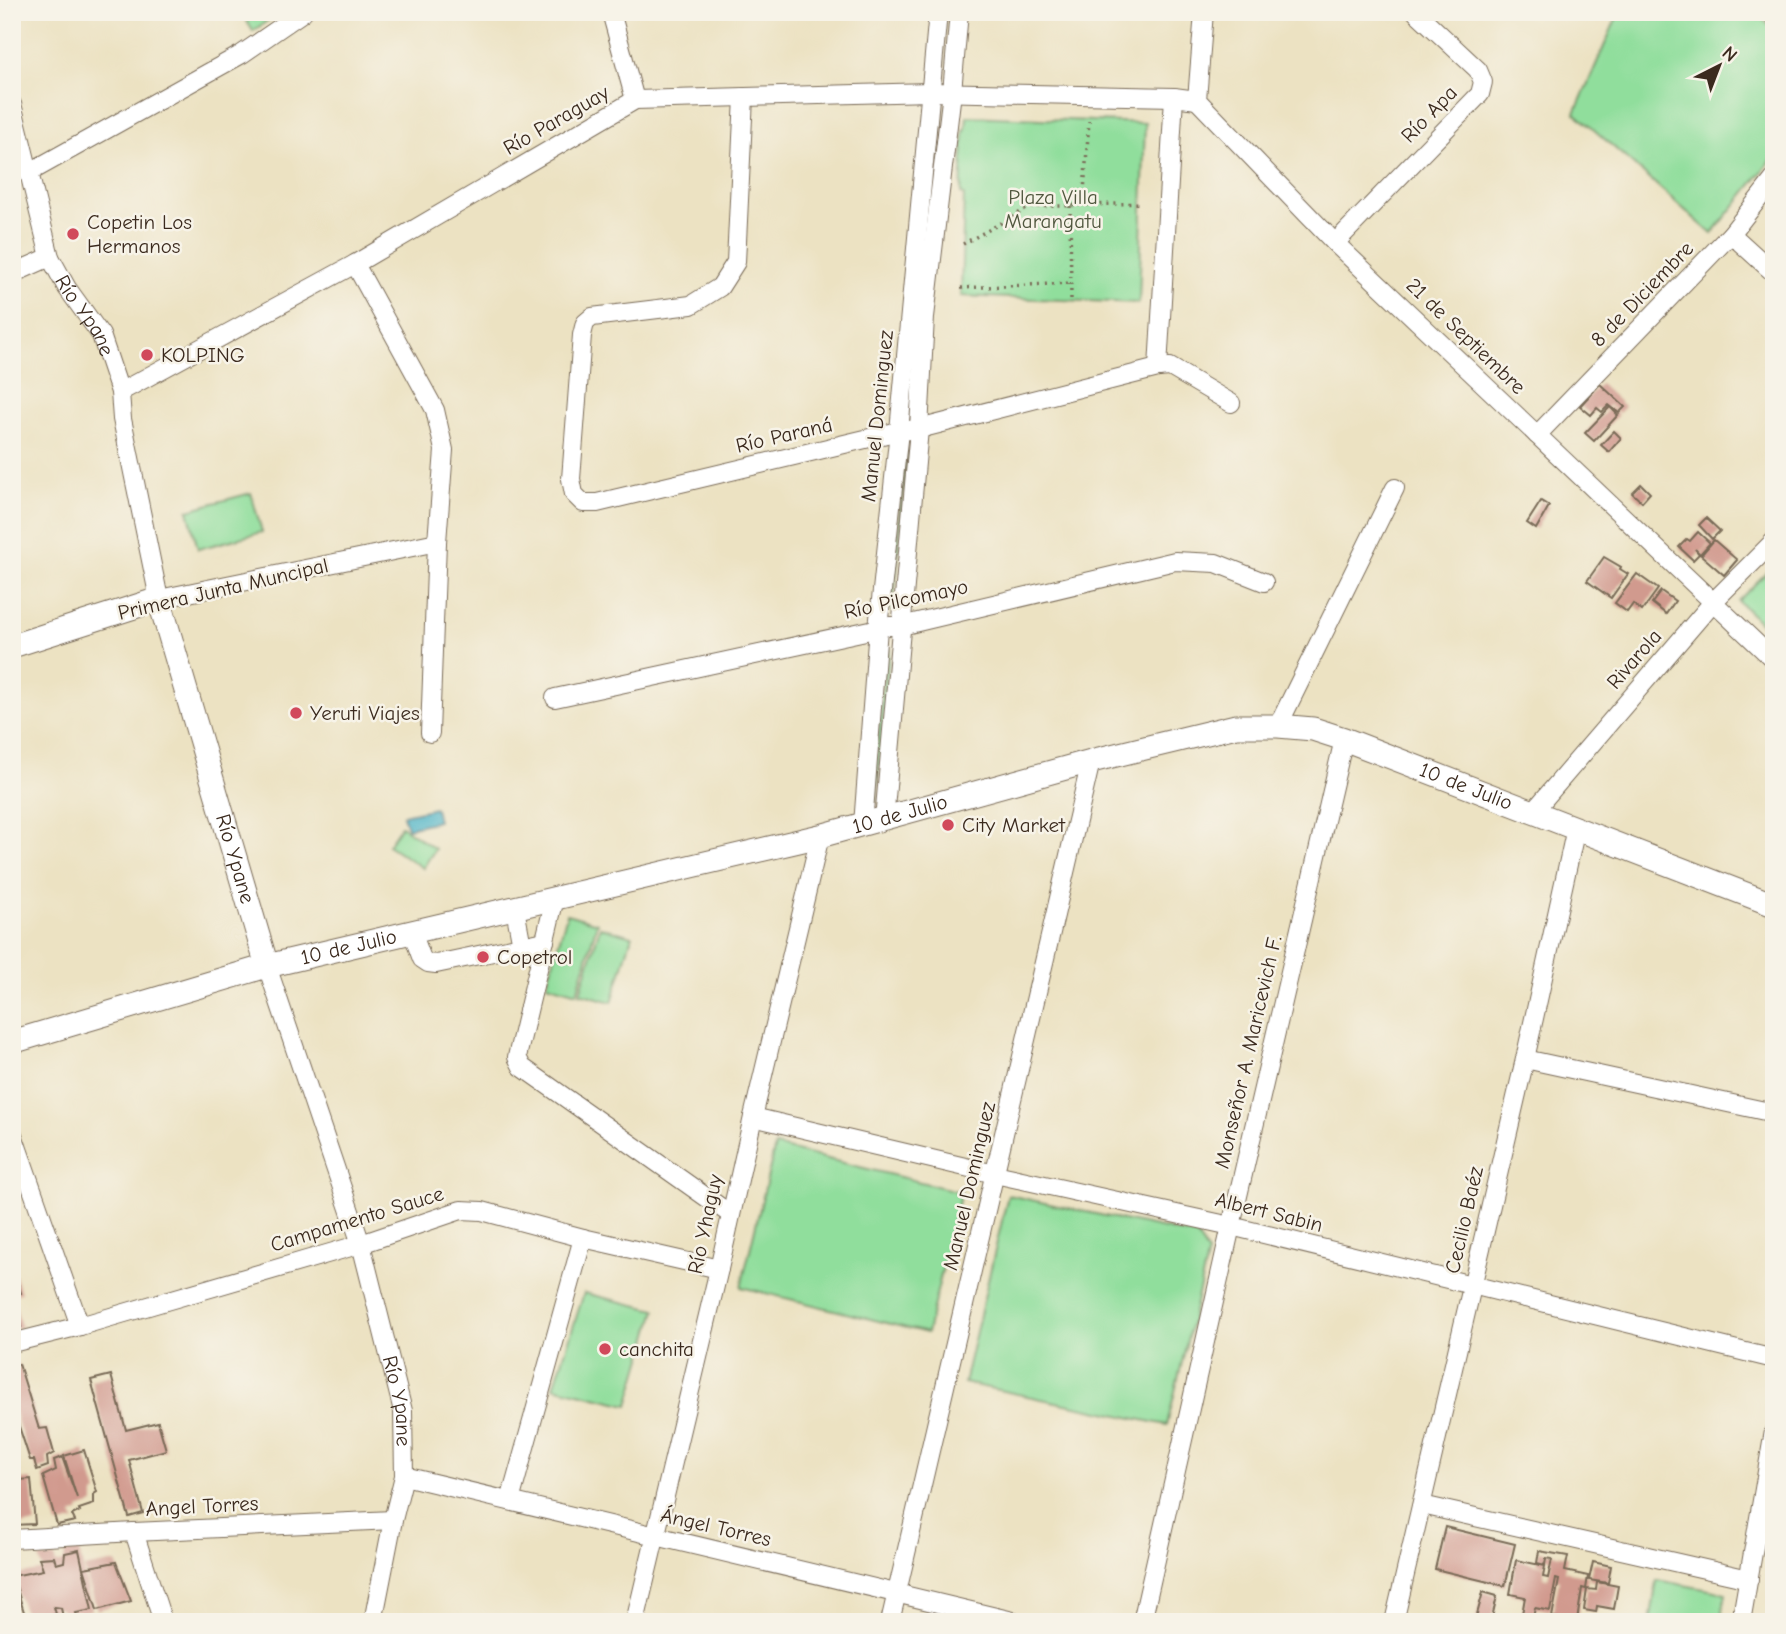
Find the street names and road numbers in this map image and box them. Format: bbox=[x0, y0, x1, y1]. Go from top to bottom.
street label: Río Paraguay bbox=[499, 80, 614, 160]
street label: Río Apa bbox=[1396, 81, 1462, 147]
street label: 8 de Diciembre bbox=[1586, 236, 1698, 352]
street label: Río Ypane bbox=[50, 271, 119, 359]
street label: 21 de Septiembre bbox=[1401, 273, 1531, 399]
street label: Manuel Dominguez bbox=[856, 329, 898, 503]
street label: Río Paraná bbox=[733, 412, 835, 458]
street label: Primera Junta Muncipal bbox=[115, 553, 331, 625]
street label: Río Pilcomayo bbox=[842, 574, 970, 624]
street label: Rivarola bbox=[1602, 624, 1666, 694]
street label: 10 de Julio bbox=[1416, 757, 1516, 815]
street label: 10 de Julio bbox=[850, 789, 950, 838]
street label: Río Ypane bbox=[211, 811, 260, 906]
street label: 10 de Julio bbox=[298, 924, 399, 970]
street label: Monseñor A. Maricevich F. bbox=[1209, 933, 1287, 1171]
street label: Manuel Dominguez bbox=[938, 1099, 1000, 1273]
street label: Cecilio Baéz bbox=[1440, 1164, 1488, 1276]
street label: Río Yhaguy bbox=[683, 1171, 727, 1276]
street label: Campamento Sauce bbox=[267, 1181, 447, 1257]
street label: Albert Sabin bbox=[1213, 1187, 1325, 1237]
street label: Río Ypane bbox=[378, 1353, 416, 1447]
street label: Angel Torres bbox=[145, 1491, 259, 1521]
street label: Ángel Torres bbox=[658, 1503, 774, 1551]

